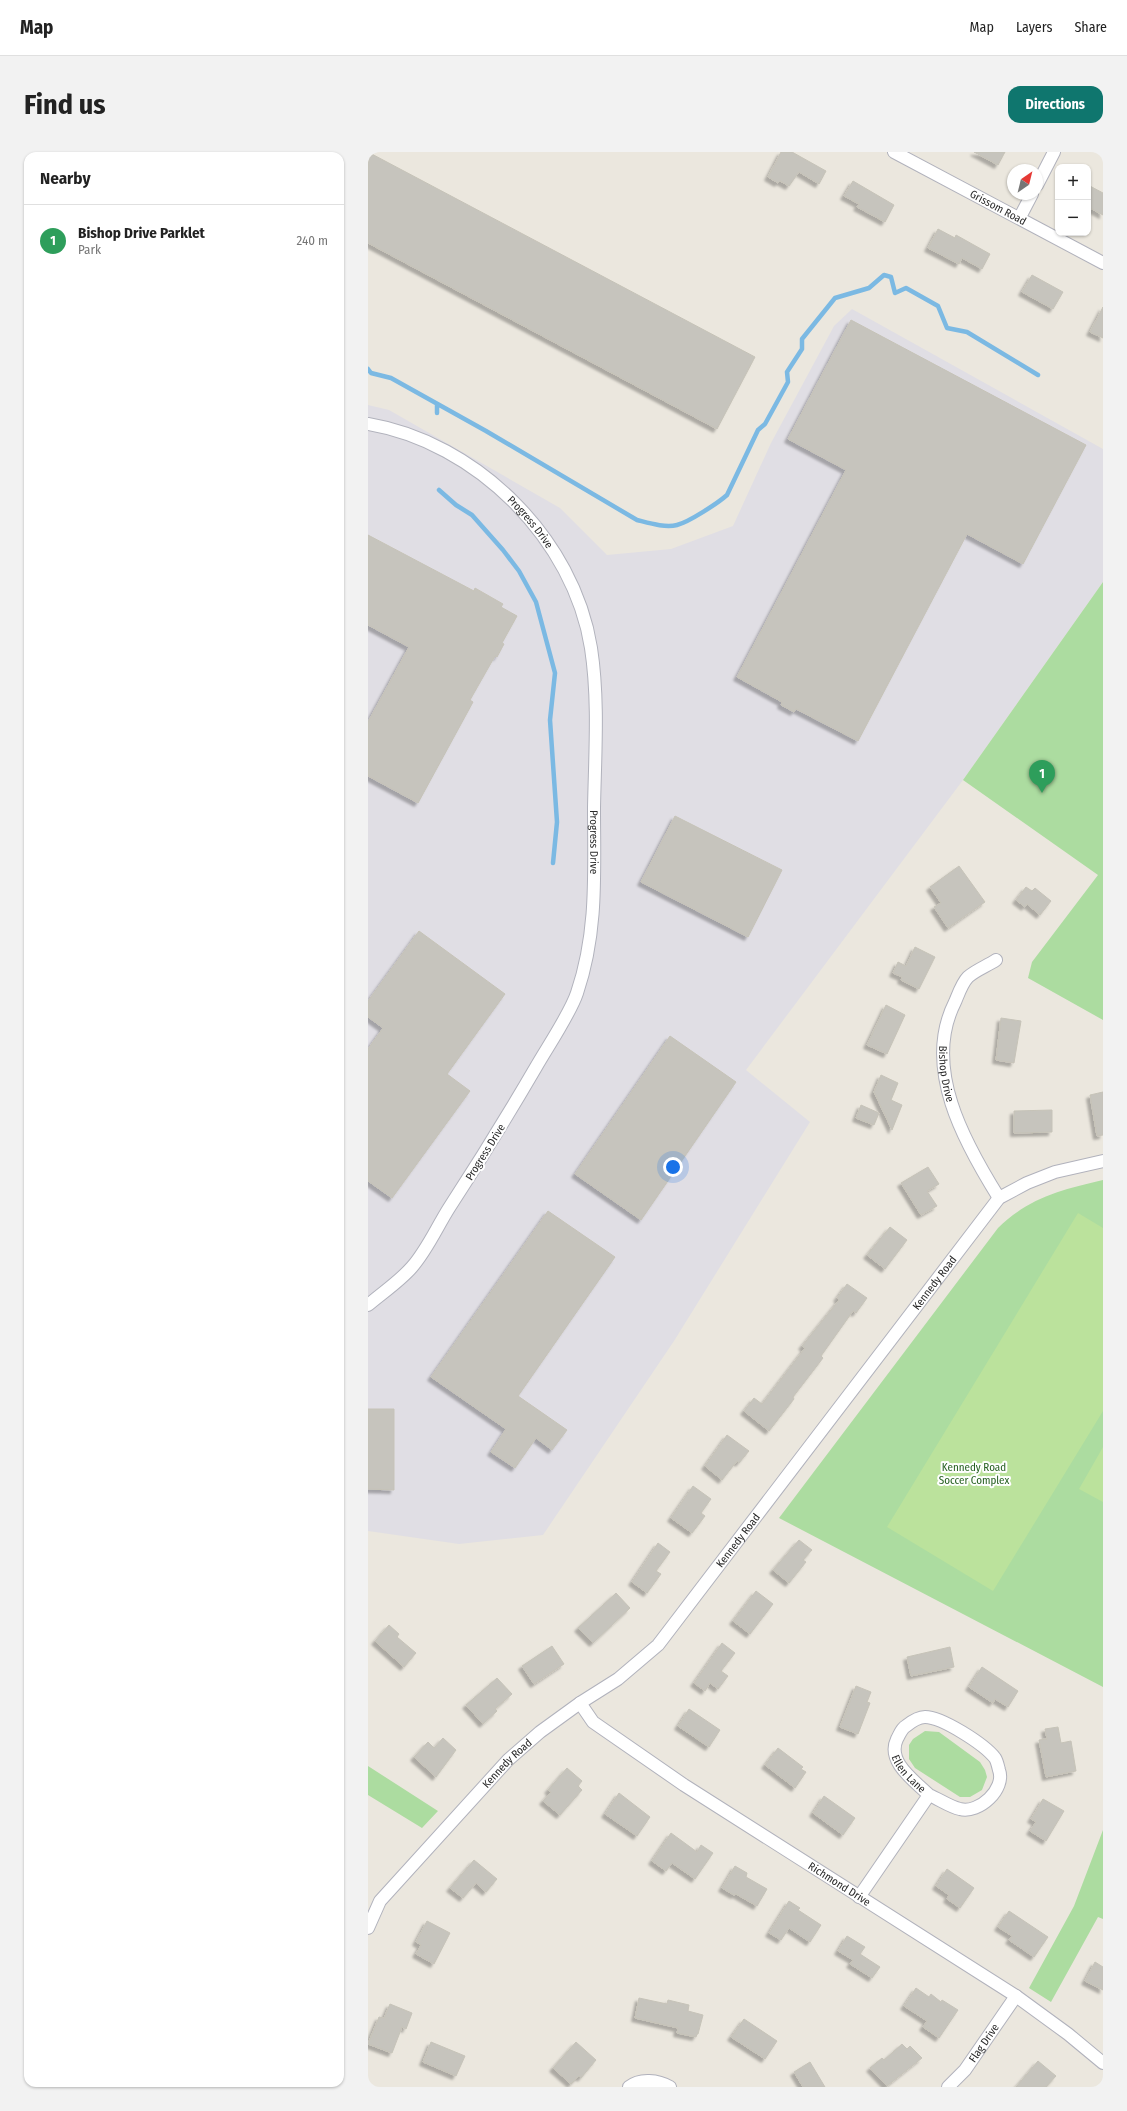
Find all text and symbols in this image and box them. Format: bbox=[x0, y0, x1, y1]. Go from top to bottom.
text: Map bbox=[20, 16, 53, 39]
text: Map bbox=[970, 19, 994, 36]
text: Layers bbox=[1016, 19, 1052, 36]
text: Share bbox=[1074, 19, 1107, 36]
button: Directions bbox=[1008, 86, 1103, 123]
text: Find us bbox=[24, 88, 106, 121]
north arrow bbox=[1007, 164, 1043, 200]
map controls bbox=[1055, 164, 1091, 236]
button: + bbox=[1055, 164, 1091, 200]
text: Nearby bbox=[40, 168, 91, 189]
street label: Grissom Road bbox=[968, 188, 1028, 228]
button: − bbox=[1055, 200, 1091, 236]
text: Bishop Drive Parklet bbox=[78, 224, 205, 242]
text: 1 bbox=[50, 233, 56, 248]
text: 240 m bbox=[296, 233, 328, 248]
text: Park bbox=[78, 242, 101, 257]
street label: Progress Drive bbox=[505, 493, 556, 551]
pin: 1 bbox=[1029, 760, 1055, 793]
street label: Progress Drive bbox=[587, 810, 600, 874]
street label: Bishop Drive bbox=[936, 1045, 957, 1104]
street label: Progress Drive bbox=[463, 1122, 508, 1183]
your location bbox=[663, 1157, 683, 1177]
street label: Kennedy Road bbox=[910, 1253, 959, 1313]
park label: Kennedy Road Soccer Complex bbox=[939, 1461, 1009, 1487]
street label: Kennedy Road bbox=[714, 1511, 763, 1570]
street label: Kennedy Road bbox=[480, 1736, 535, 1791]
street label: Ellen Lane bbox=[889, 1753, 928, 1796]
street label: Richmond Drive bbox=[806, 1860, 873, 1909]
street label: Flag Drive bbox=[966, 2021, 1002, 2065]

